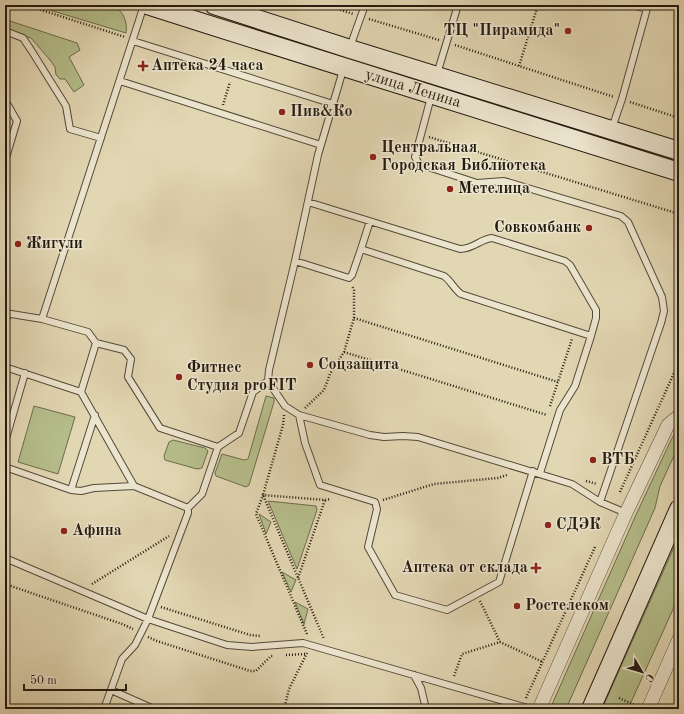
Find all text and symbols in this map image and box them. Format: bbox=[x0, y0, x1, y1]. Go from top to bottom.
place label: ТЦ "Пирамида" bbox=[443, 23, 560, 39]
marker: ТЦ "Пирамида" bbox=[563, 26, 573, 36]
place label: Аптека 24 часа bbox=[151, 58, 264, 74]
marker: Аптека 24 часа bbox=[138, 61, 148, 71]
street label: улица Ленина bbox=[363, 67, 463, 111]
place label: Пив&Ко bbox=[290, 104, 353, 120]
marker: Пив&Ко bbox=[277, 107, 287, 117]
place label: Центральная Городская Библиотека bbox=[381, 140, 546, 174]
marker: Центральная Городская Библиотека bbox=[368, 152, 378, 162]
place label: Метелица bbox=[458, 181, 530, 197]
marker: Метелица bbox=[445, 184, 455, 194]
place label: Совкомбанк bbox=[494, 220, 582, 236]
marker: Совкомбанк bbox=[584, 223, 594, 233]
place label: Жигули bbox=[26, 236, 83, 252]
marker: Жигули bbox=[13, 239, 23, 249]
place label: Соцзащита bbox=[318, 357, 399, 373]
place label: Фитнес Студия proFIT bbox=[187, 360, 296, 394]
marker: Соцзащита bbox=[305, 360, 315, 370]
marker: Фитнес Студия proFIT bbox=[174, 372, 184, 382]
place label: ВТБ bbox=[601, 452, 635, 468]
marker: ВТБ bbox=[588, 455, 598, 465]
place label: СДЭК bbox=[556, 517, 601, 533]
marker: СДЭК bbox=[543, 520, 553, 530]
place label: Афина bbox=[72, 523, 122, 539]
marker: Афина bbox=[59, 526, 69, 536]
place label: Аптека от склада bbox=[401, 560, 528, 576]
marker: Аптека от склада bbox=[531, 563, 541, 573]
place label: Ростелеком bbox=[525, 598, 609, 614]
marker: Ростелеком bbox=[512, 601, 522, 611]
north arrow bbox=[622, 652, 662, 692]
scale bar bbox=[24, 666, 126, 692]
text: С bbox=[642, 671, 655, 683]
text: 50 m bbox=[30, 674, 57, 687]

